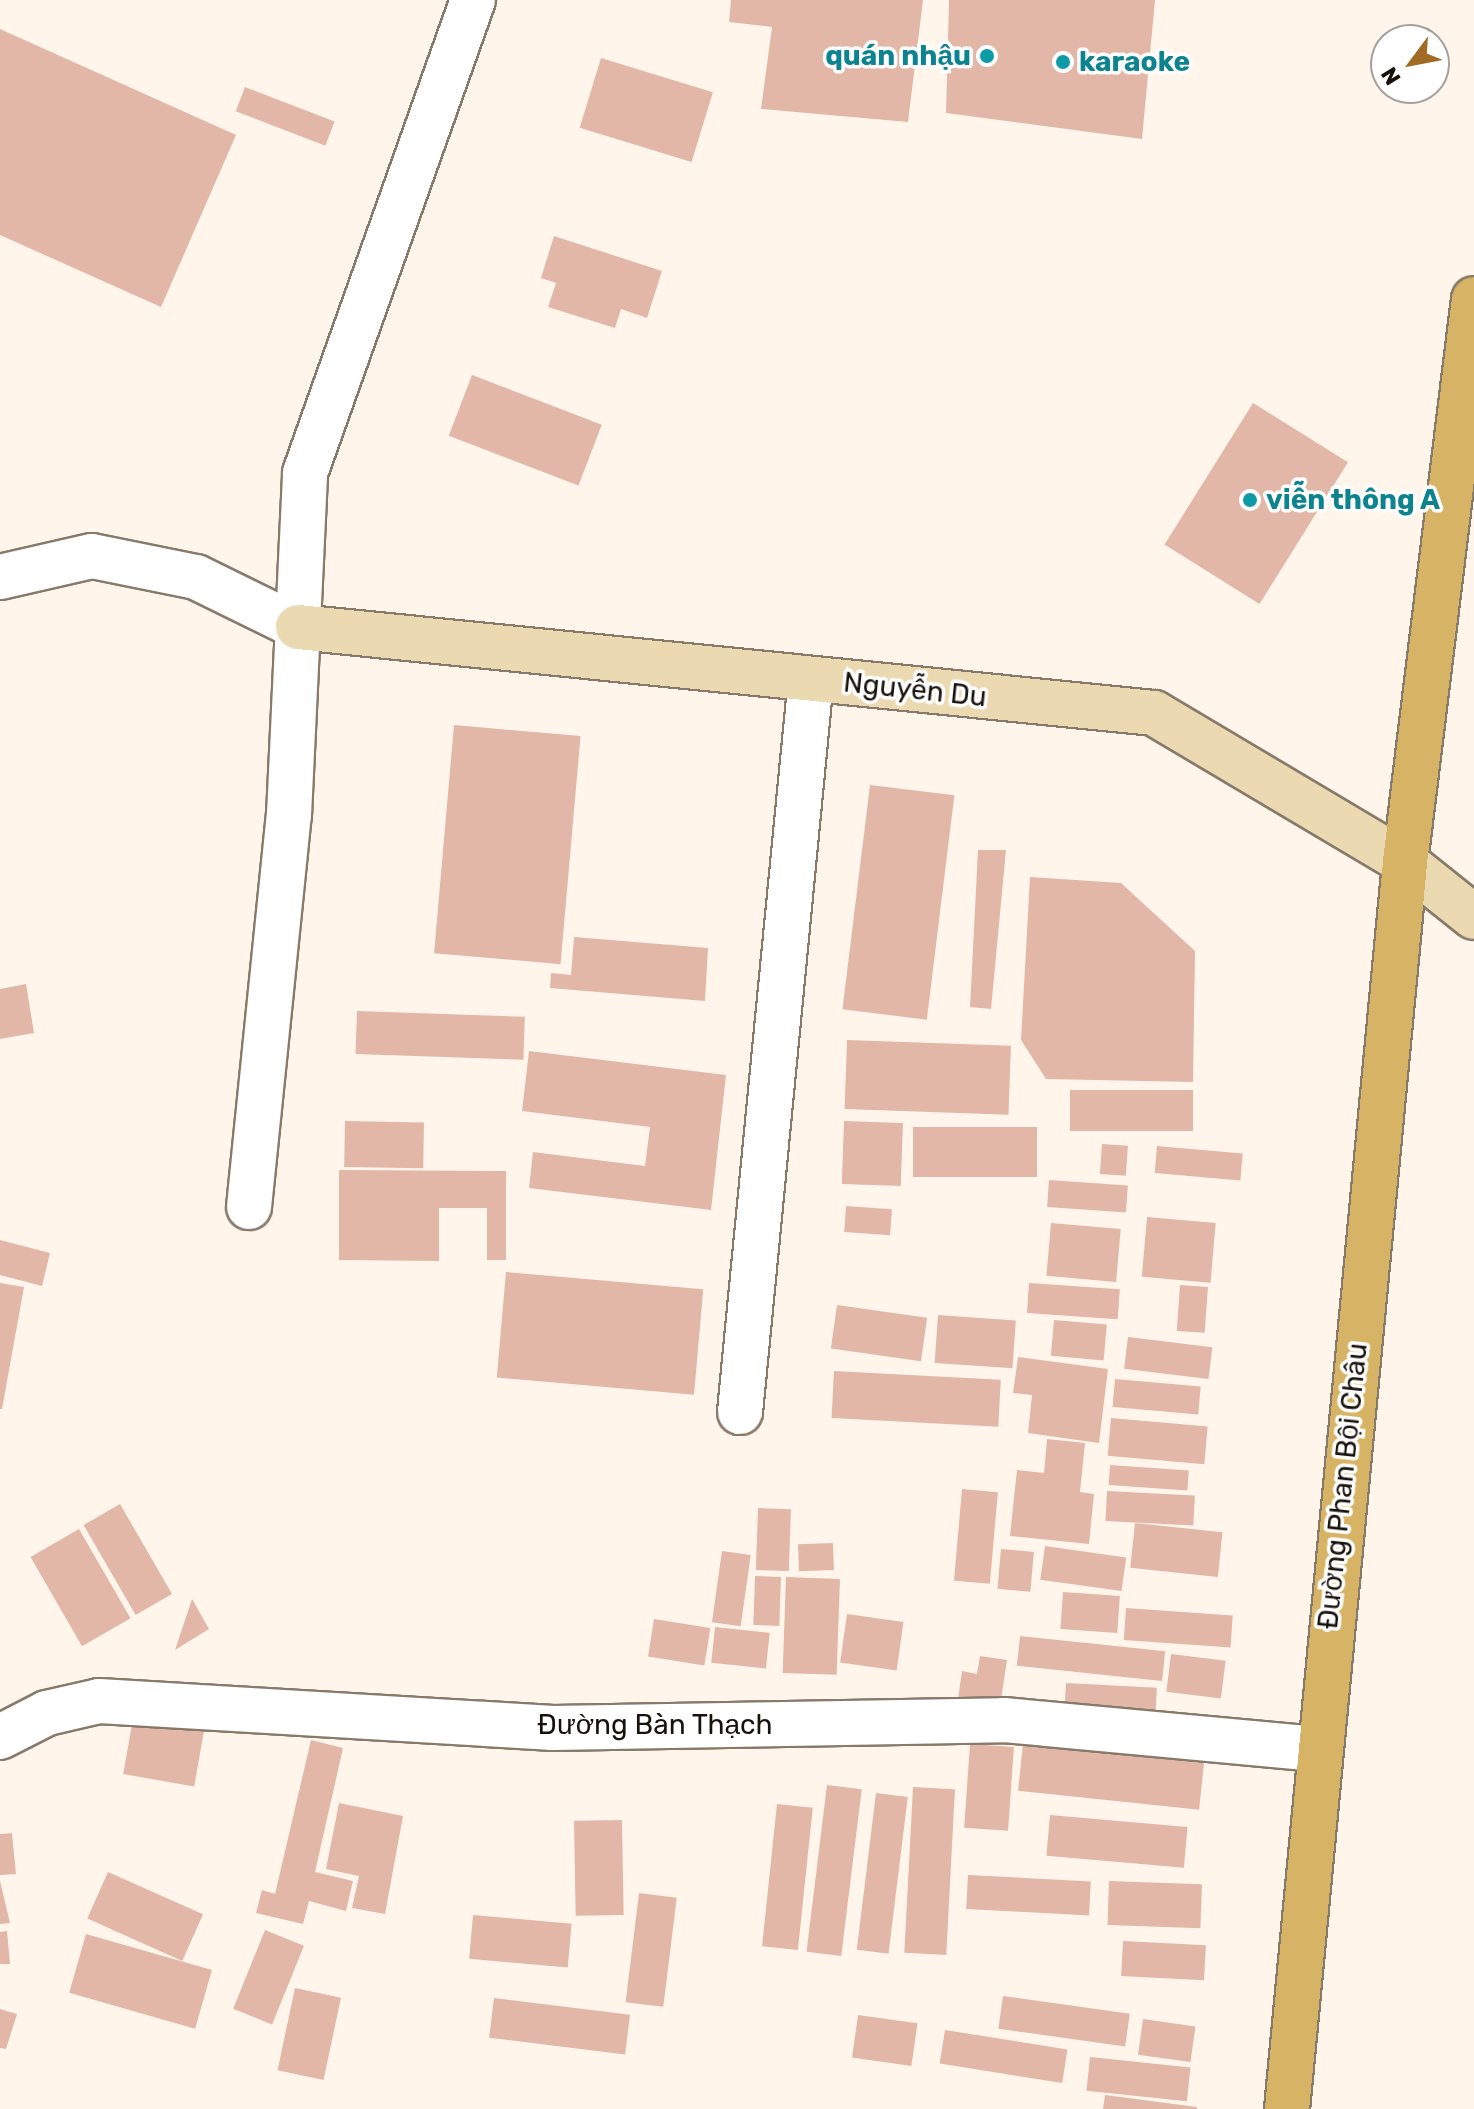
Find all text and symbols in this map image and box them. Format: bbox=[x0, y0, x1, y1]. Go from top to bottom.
north arrow bbox=[1370, 24, 1450, 104]
place label: quán nhậu bbox=[825, 39, 971, 73]
place label: karaoke bbox=[1079, 45, 1190, 79]
marker: quán nhậu bbox=[978, 47, 996, 65]
marker: karaoke bbox=[1054, 53, 1072, 71]
text: N bbox=[1375, 62, 1407, 90]
place label: viễn thông A bbox=[1266, 483, 1441, 517]
marker: viễn thông A bbox=[1241, 491, 1259, 509]
street label: Nguyễn Du bbox=[842, 666, 988, 714]
street label: Đường Phan Bội Châu bbox=[1311, 1341, 1375, 1631]
street label: Đường Bàn Thạch bbox=[537, 1708, 773, 1742]

